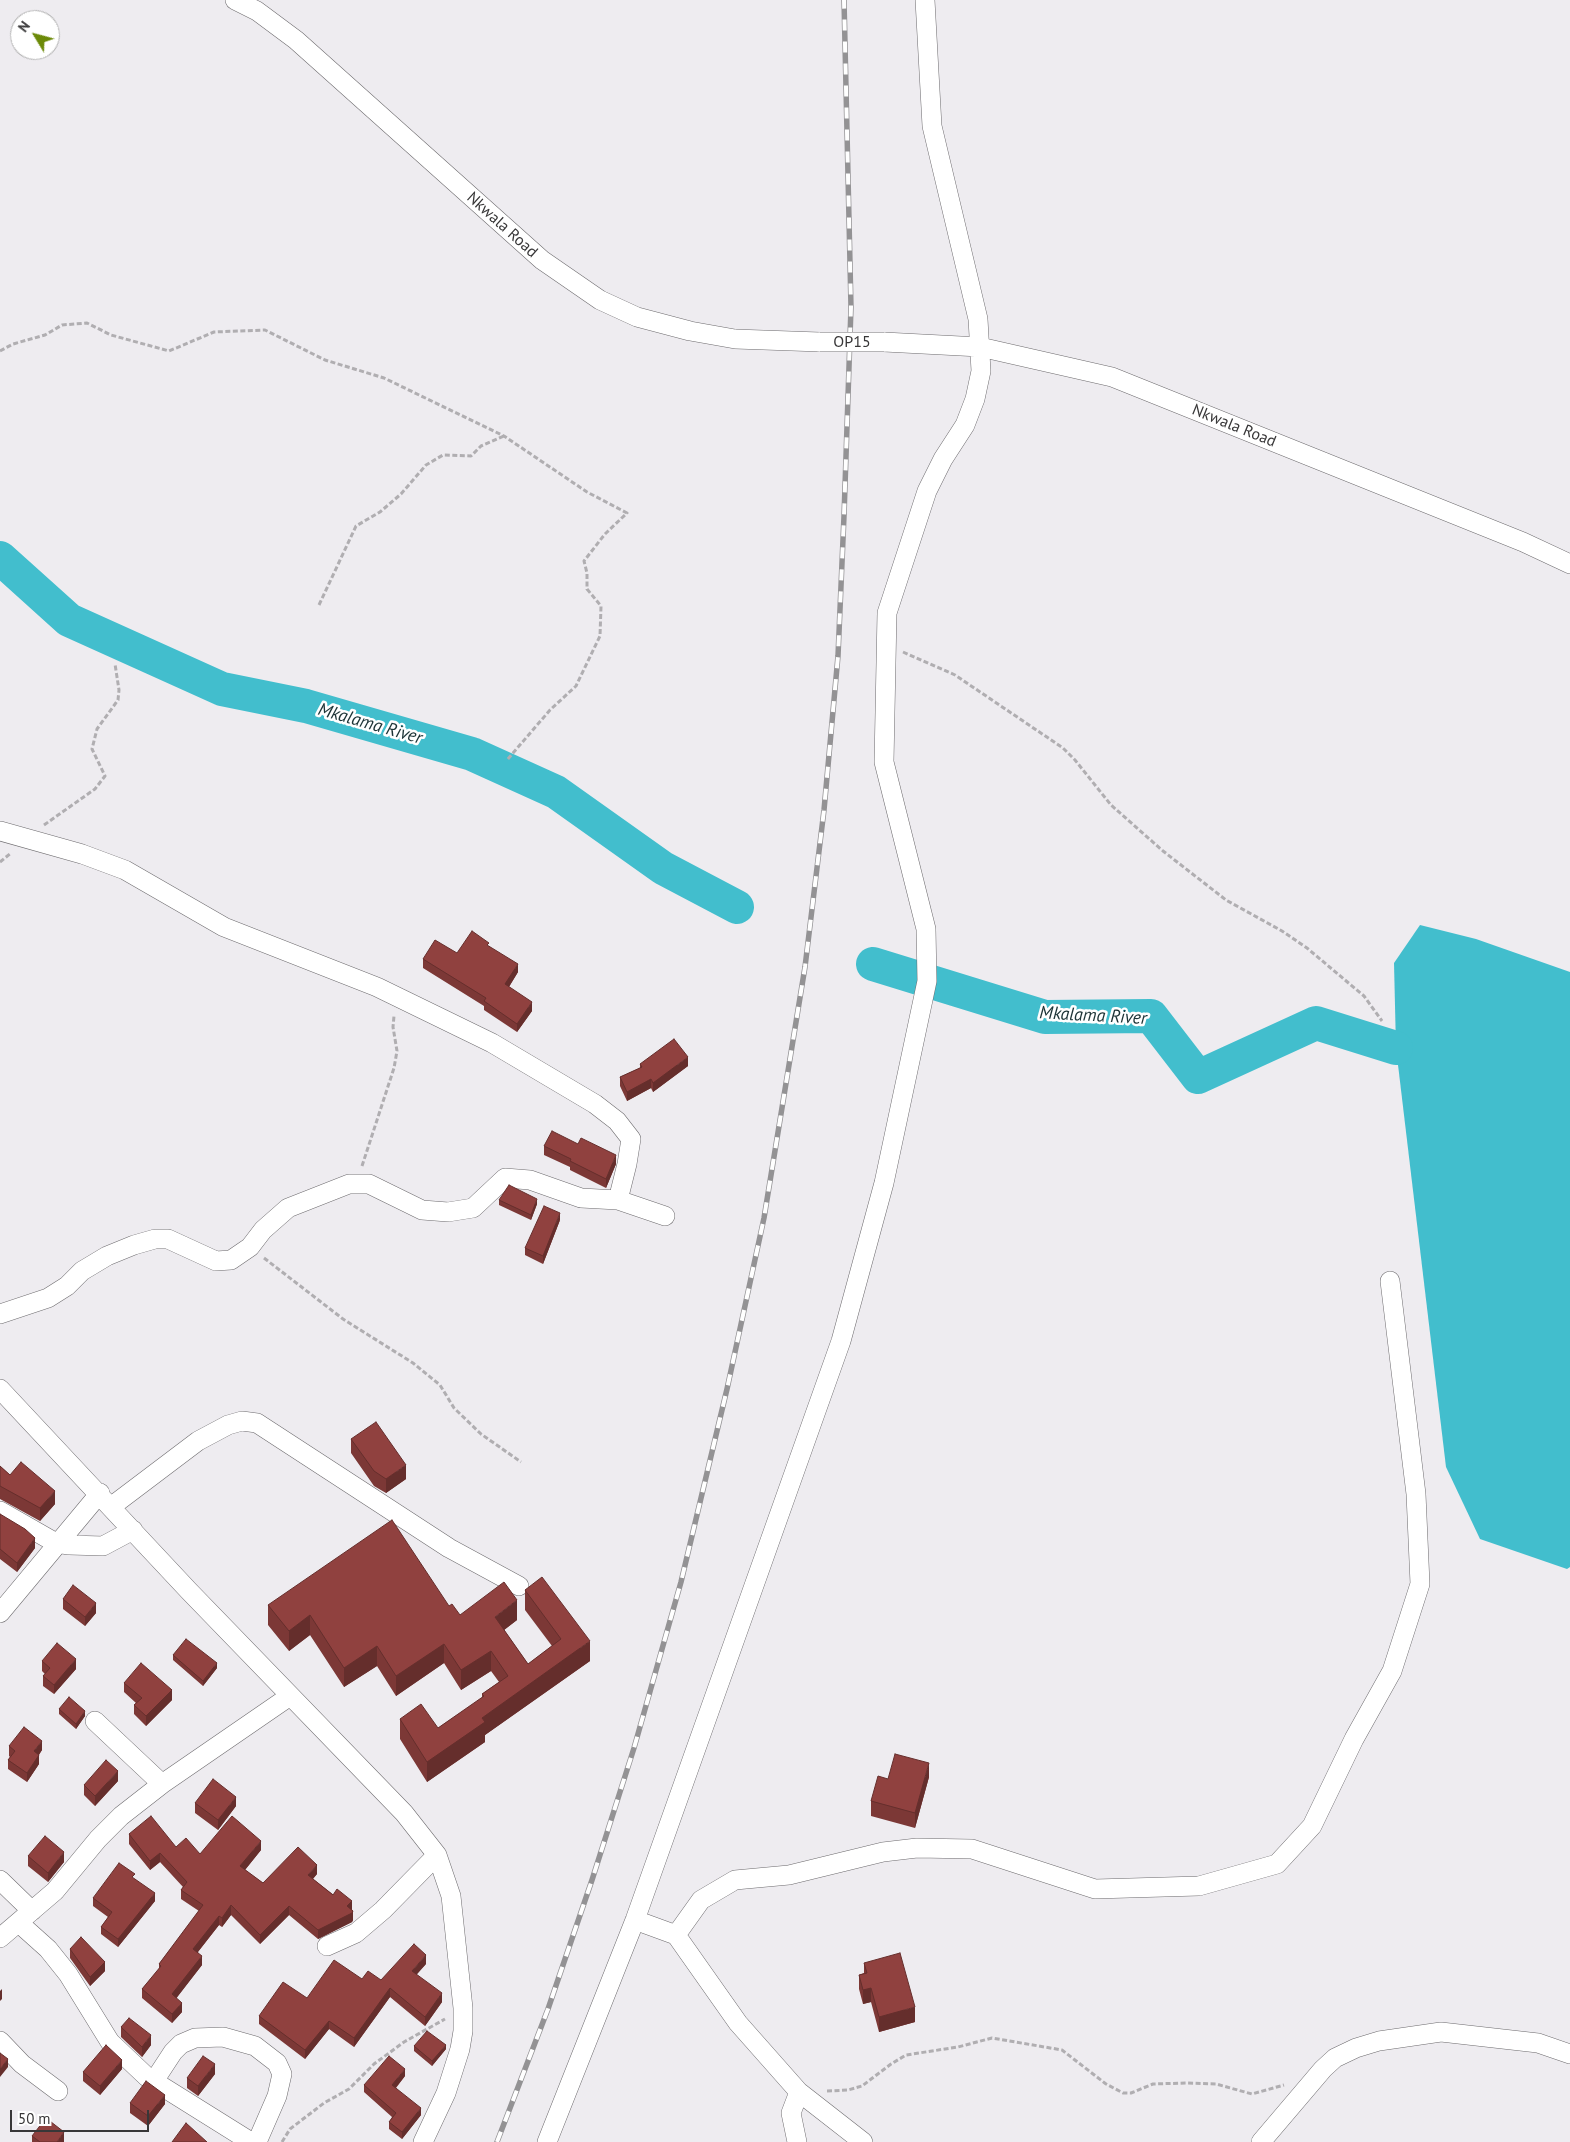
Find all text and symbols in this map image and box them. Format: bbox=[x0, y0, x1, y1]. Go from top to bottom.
north arrow bbox=[10, 10, 60, 60]
text: N bbox=[14, 17, 34, 36]
street label: Nkwala Road bbox=[463, 188, 541, 262]
street label: OP15 bbox=[833, 332, 871, 352]
street label: Nkwala Road bbox=[1189, 400, 1279, 452]
water label: Mkalama River bbox=[315, 699, 425, 749]
water label: Mkalama River bbox=[1039, 1002, 1147, 1030]
scale bar bbox=[12, 2100, 151, 2132]
text: 50 m bbox=[18, 2109, 51, 2128]

